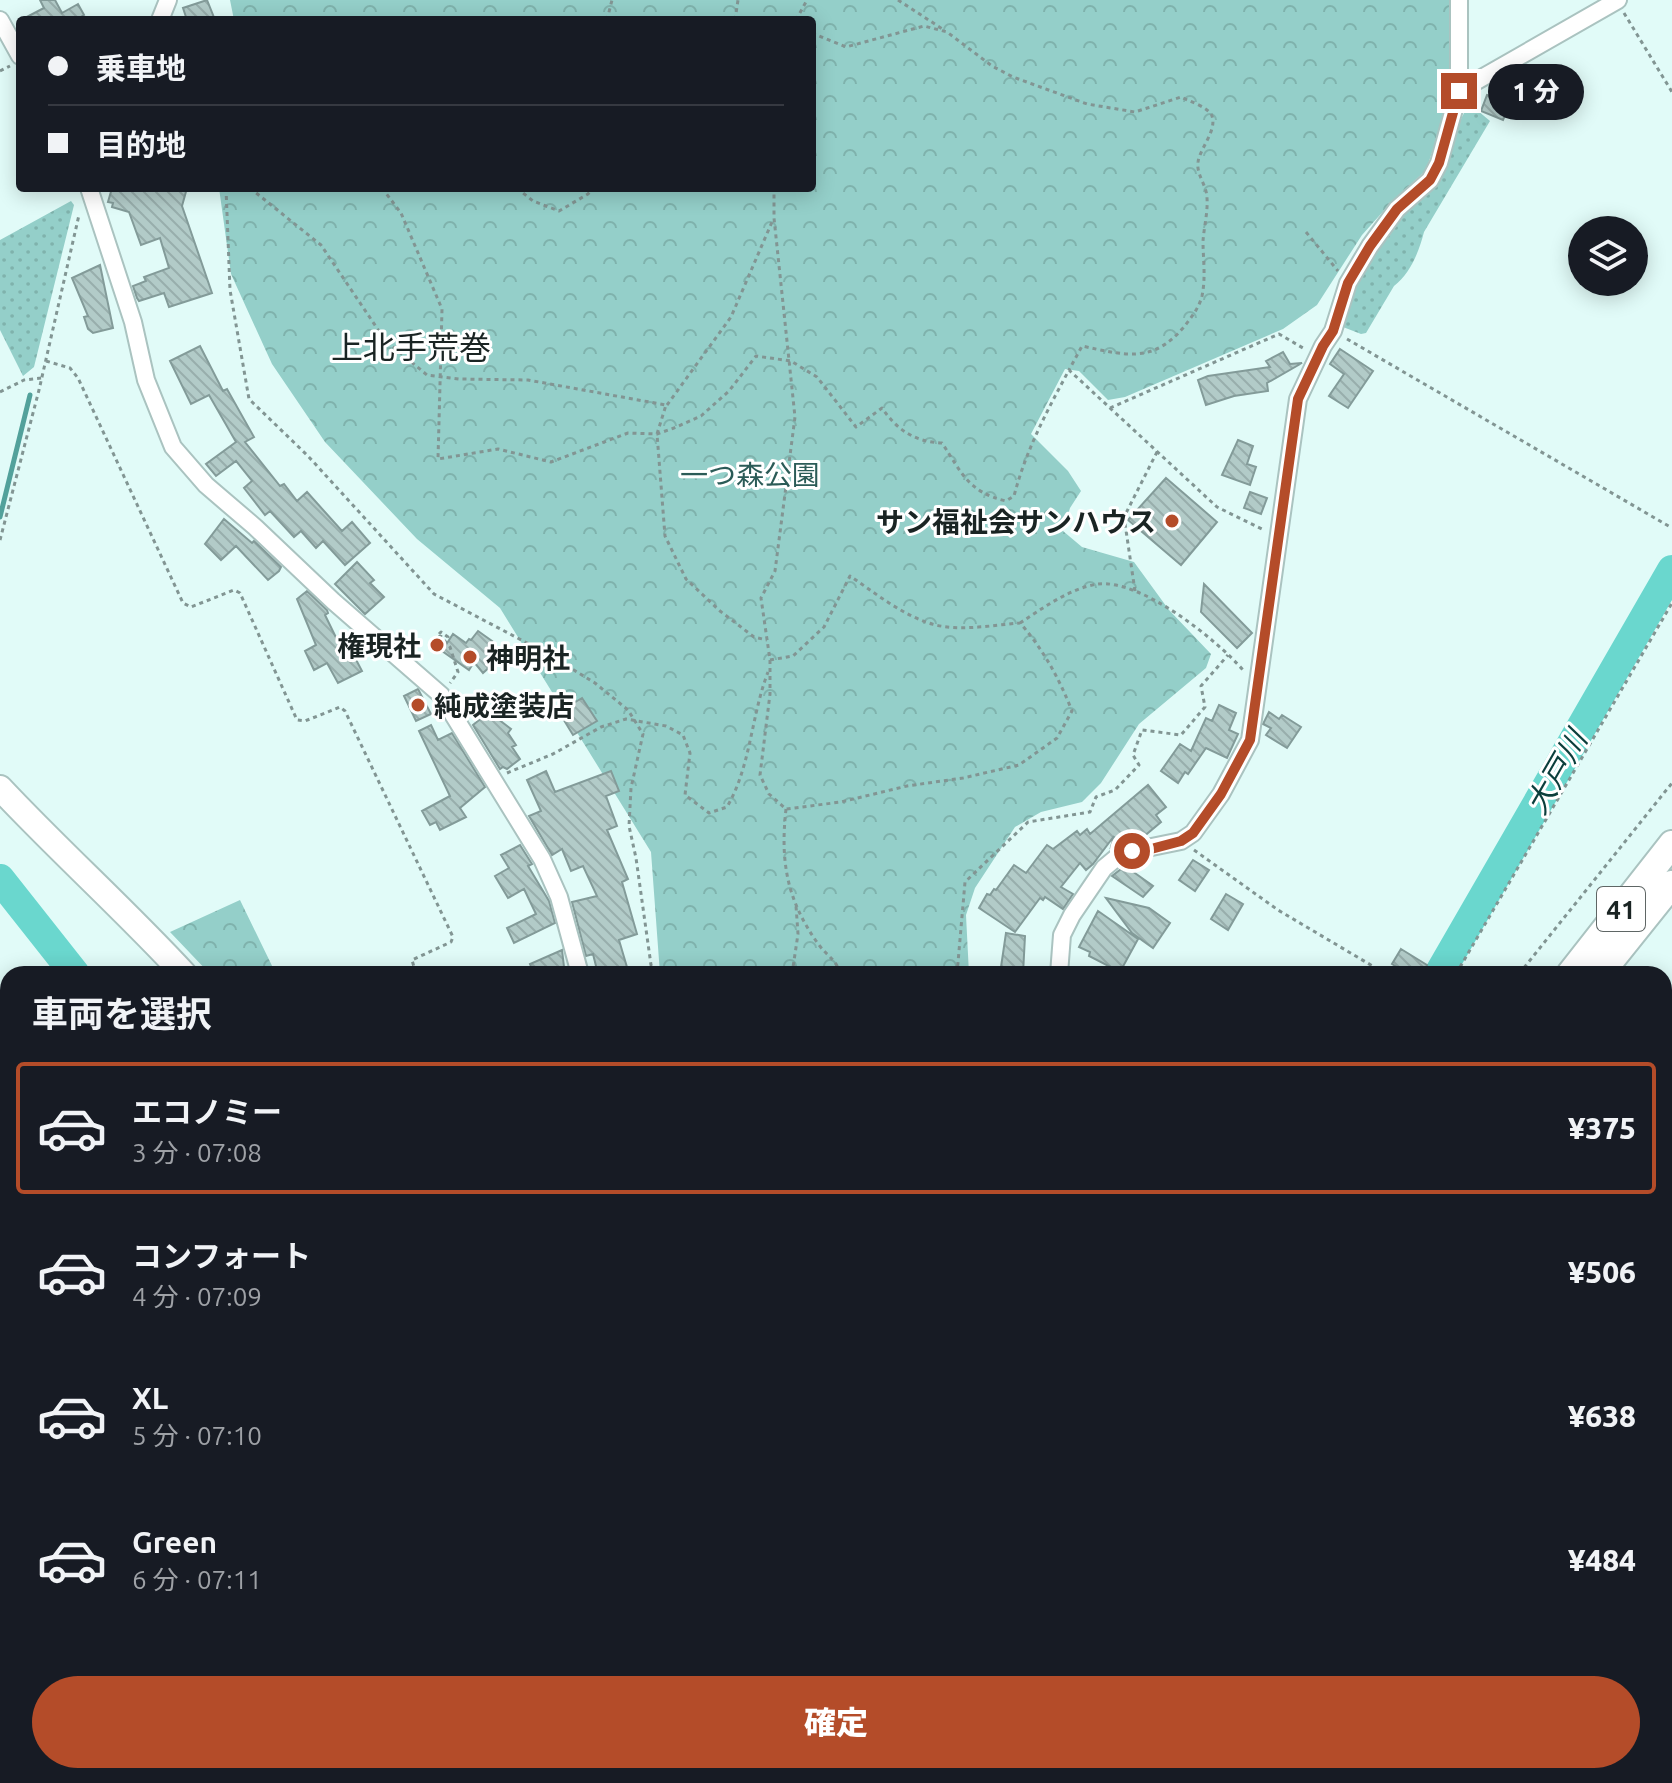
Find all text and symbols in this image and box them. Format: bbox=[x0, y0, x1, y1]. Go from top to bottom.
text: 乗車地 bbox=[96, 51, 186, 85]
callout: 1 分 bbox=[1487, 63, 1583, 119]
route end bbox=[1441, 73, 1477, 109]
text: 1 分 bbox=[1513, 77, 1559, 106]
text: 目的地 bbox=[96, 128, 186, 162]
map controls bbox=[1568, 216, 1648, 296]
button: layers bbox=[1568, 216, 1648, 296]
district label: 上北手荒巻 bbox=[331, 329, 491, 365]
park label: 一つ森公園 bbox=[680, 459, 820, 490]
place label: サン福祉会サンハウス bbox=[876, 506, 1156, 537]
marker: サン福祉会サンハウス bbox=[1163, 512, 1181, 530]
place label: 権現社 bbox=[337, 630, 421, 661]
marker: 権現社 bbox=[428, 636, 446, 654]
place label: 神明社 bbox=[486, 642, 570, 673]
marker: 神明社 bbox=[461, 648, 479, 666]
place label: 純成塗装店 bbox=[434, 690, 574, 721]
marker: 純成塗装店 bbox=[409, 696, 427, 714]
water label: 大戸川 bbox=[1519, 722, 1595, 819]
route start bbox=[1114, 833, 1150, 869]
road number: 41 bbox=[1597, 887, 1645, 931]
text: 車両を選択 bbox=[32, 993, 212, 1034]
icon: car bbox=[36, 1092, 108, 1164]
text: エコノミー bbox=[132, 1095, 282, 1129]
text: ¥375 bbox=[1568, 1111, 1636, 1145]
text: 3 分 · 07:08 bbox=[132, 1138, 262, 1167]
icon: car bbox=[36, 1236, 108, 1308]
text: コンフォート bbox=[132, 1239, 311, 1273]
text: ¥506 bbox=[1568, 1255, 1636, 1289]
text: 4 分 · 07:09 bbox=[132, 1282, 262, 1311]
icon: car bbox=[36, 1380, 108, 1452]
text: XL bbox=[132, 1381, 168, 1415]
text: ¥638 bbox=[1568, 1399, 1636, 1433]
text: 5 分 · 07:10 bbox=[132, 1421, 262, 1450]
icon: car bbox=[36, 1524, 108, 1596]
text: Green bbox=[132, 1525, 217, 1559]
text: ¥484 bbox=[1568, 1543, 1636, 1577]
text: 6 分 · 07:11 bbox=[132, 1565, 262, 1594]
button: 確定 bbox=[32, 1676, 1640, 1768]

